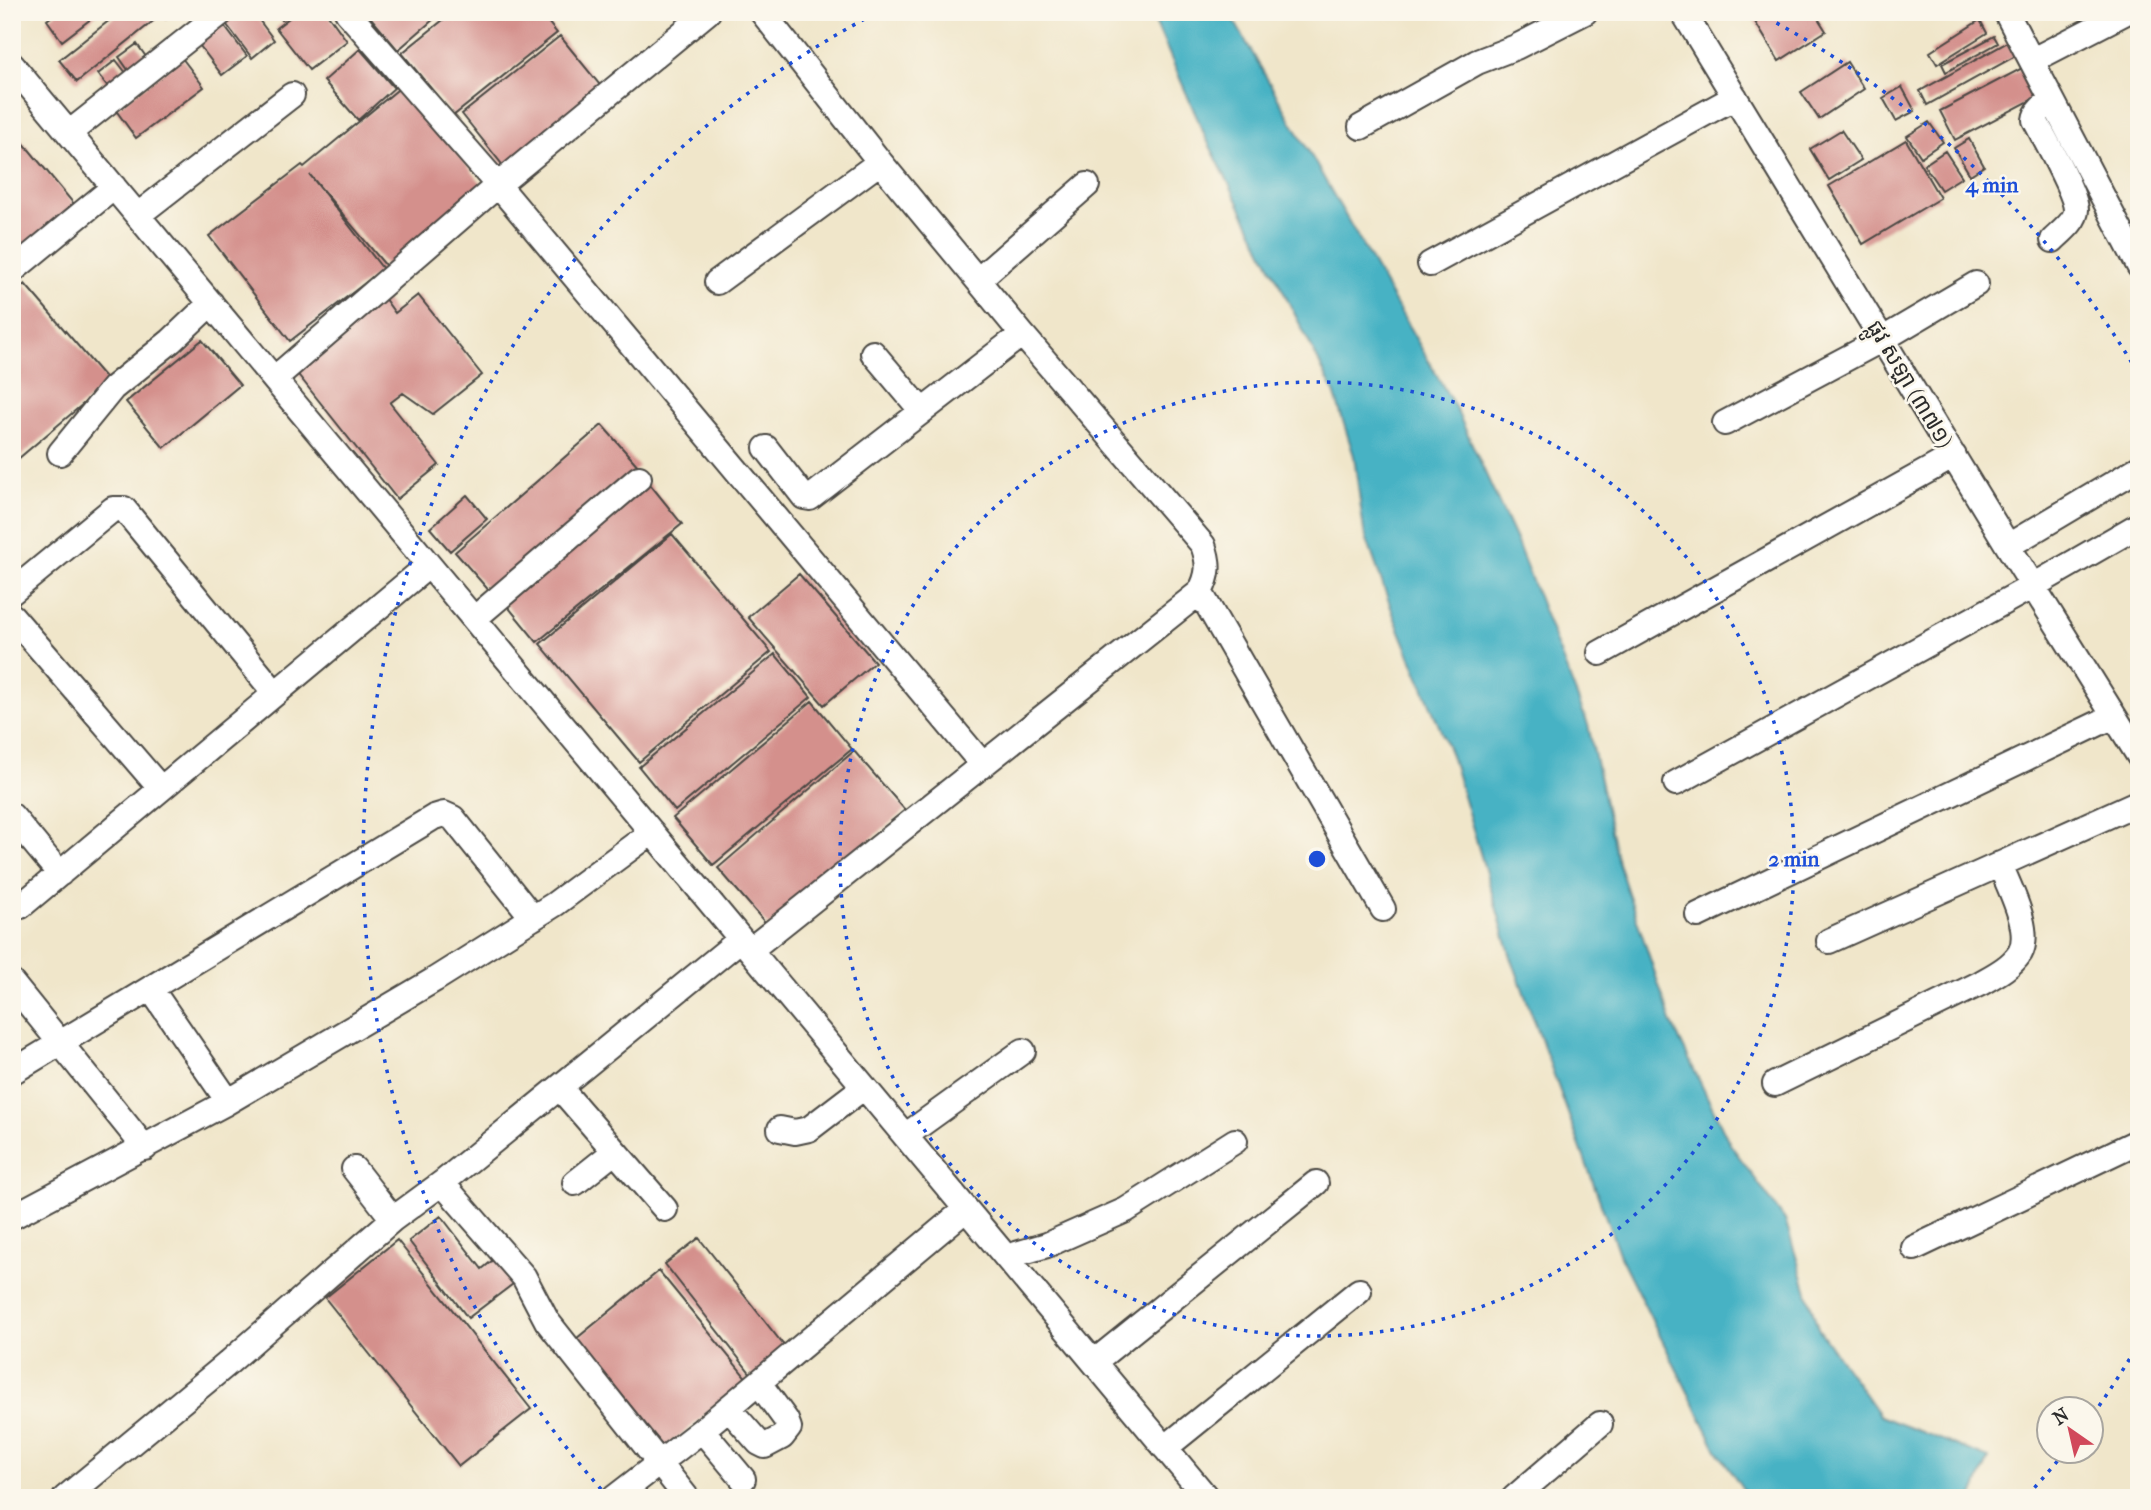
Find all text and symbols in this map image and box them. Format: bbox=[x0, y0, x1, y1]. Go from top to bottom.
text: 4 min bbox=[1965, 173, 2019, 198]
street label: ផ្លូវ សឡា (៣៧១) bbox=[1855, 315, 1959, 457]
centre of rings bbox=[1305, 847, 1329, 871]
text: 2 min bbox=[1768, 847, 1820, 871]
north arrow bbox=[2036, 1394, 2106, 1464]
text: N bbox=[2049, 1403, 2074, 1430]

